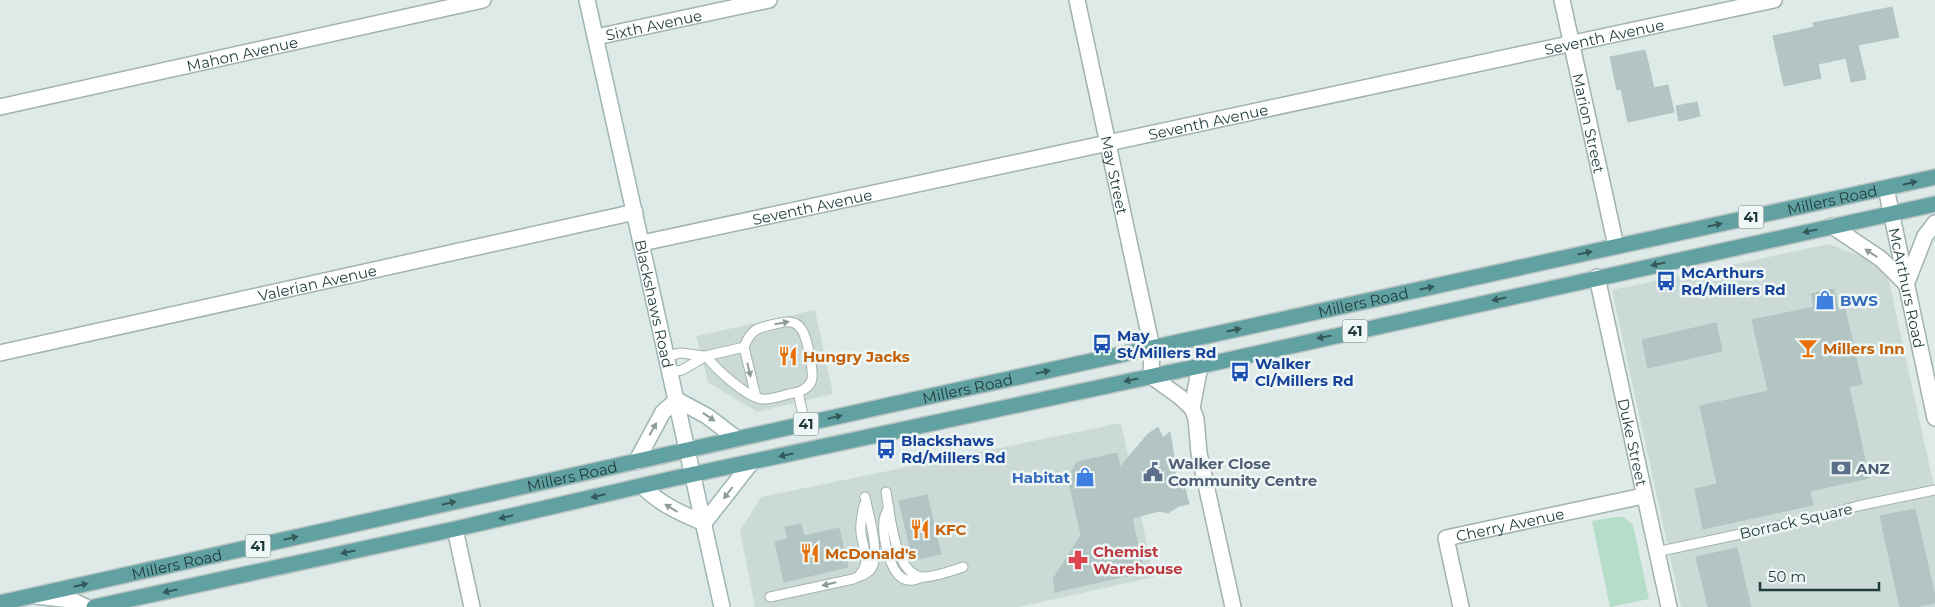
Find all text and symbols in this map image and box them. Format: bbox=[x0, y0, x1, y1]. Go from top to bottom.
street label: Sixth Avenue bbox=[604, 5, 704, 44]
street label: Seventh Avenue bbox=[1542, 14, 1666, 59]
street label: Mahon Avenue bbox=[185, 32, 300, 75]
street label: Marion Street bbox=[1569, 71, 1609, 175]
street label: Seventh Avenue bbox=[1146, 99, 1270, 144]
street label: May Street bbox=[1097, 134, 1132, 216]
one-way arrow bbox=[1903, 179, 1918, 187]
street label: Millers Road bbox=[1785, 180, 1879, 219]
street label: Seventh Avenue bbox=[750, 184, 874, 229]
road number: 41 bbox=[1738, 206, 1764, 228]
one-way arrow bbox=[1708, 221, 1723, 229]
street label: McArthurs Road bbox=[1885, 226, 1929, 350]
one-way arrow bbox=[1802, 227, 1817, 235]
street label: Blackshaws Road bbox=[631, 238, 678, 370]
one-way arrow bbox=[1865, 248, 1878, 257]
one-way arrow bbox=[1578, 249, 1593, 257]
street label: Valerian Avenue bbox=[256, 260, 378, 305]
one-way arrow bbox=[1651, 260, 1666, 268]
place label: McArthurs Rd/Millers Rd bbox=[1681, 263, 1786, 299]
bus stop icon: McArthurs Rd/Millers Rd bbox=[1655, 270, 1677, 292]
street label: Millers Road bbox=[1316, 283, 1410, 321]
one-way arrow bbox=[1419, 284, 1434, 292]
shop icon: BWS bbox=[1814, 289, 1836, 311]
place label: BWS bbox=[1840, 291, 1878, 310]
one-way arrow bbox=[1492, 295, 1507, 303]
one-way arrow bbox=[774, 319, 790, 327]
road number: 41 bbox=[1342, 320, 1368, 342]
place label: May St/Millers Rd bbox=[1117, 326, 1216, 362]
one-way arrow bbox=[1226, 326, 1242, 334]
bus stop icon: May St/Millers Rd bbox=[1091, 333, 1113, 355]
one-way arrow bbox=[1315, 334, 1331, 342]
bar icon: Millers Inn bbox=[1797, 337, 1819, 359]
place label: Millers Inn bbox=[1823, 339, 1905, 358]
restaurant icon: Hungry Jacks bbox=[777, 345, 799, 367]
place label: Hungry Jacks bbox=[803, 347, 910, 366]
place label: Walker Cl/Millers Rd bbox=[1255, 354, 1354, 390]
bus stop icon: Walker Cl/Millers Rd bbox=[1229, 361, 1251, 383]
one-way arrow bbox=[745, 362, 753, 377]
one-way arrow bbox=[1036, 368, 1051, 376]
street label: Millers Road bbox=[920, 369, 1014, 407]
one-way arrow bbox=[1123, 376, 1138, 384]
street label: Duke Street bbox=[1614, 396, 1652, 488]
one-way arrow bbox=[702, 412, 715, 422]
road number: 41 bbox=[794, 412, 818, 436]
one-way arrow bbox=[828, 413, 843, 421]
one-way arrow bbox=[649, 422, 658, 435]
place label: Blackshaws Rd/Millers Rd bbox=[901, 431, 1006, 467]
bus stop icon: Blackshaws Rd/Millers Rd bbox=[875, 438, 897, 460]
one-way arrow bbox=[778, 451, 793, 459]
place label: Walker Close Community Centre bbox=[1168, 454, 1317, 490]
street label: Millers Road bbox=[525, 456, 619, 495]
bank icon: ANZ bbox=[1830, 457, 1852, 479]
place label: ANZ bbox=[1855, 459, 1890, 478]
public building icon: Walker Close Community Centre bbox=[1142, 461, 1164, 483]
shop icon: Habitat bbox=[1074, 466, 1096, 488]
place label: Habitat bbox=[1012, 468, 1070, 487]
one-way arrow bbox=[722, 486, 733, 499]
one-way arrow bbox=[590, 492, 605, 500]
one-way arrow bbox=[442, 499, 457, 507]
street label: Borrack Square bbox=[1738, 499, 1854, 543]
one-way arrow bbox=[664, 503, 677, 512]
street label: Cherry Avenue bbox=[1454, 504, 1566, 545]
one-way arrow bbox=[499, 513, 514, 521]
restaurant icon: KFC bbox=[909, 518, 931, 540]
place label: KFC bbox=[935, 520, 967, 539]
road number: 41 bbox=[246, 534, 270, 558]
one-way arrow bbox=[283, 534, 299, 542]
restaurant icon: McDonald's bbox=[799, 542, 821, 564]
place label: Chemist Warehouse bbox=[1093, 542, 1183, 578]
street label: Millers Road bbox=[130, 544, 224, 583]
place label: McDonald's bbox=[825, 544, 916, 563]
one-way arrow bbox=[339, 549, 355, 557]
pharmacy icon: Chemist Warehouse bbox=[1067, 549, 1089, 571]
scale bar bbox=[1760, 560, 1879, 592]
text: 50 m bbox=[1768, 567, 1806, 586]
one-way arrow bbox=[822, 580, 837, 588]
one-way arrow bbox=[74, 581, 89, 589]
one-way arrow bbox=[161, 587, 177, 595]

